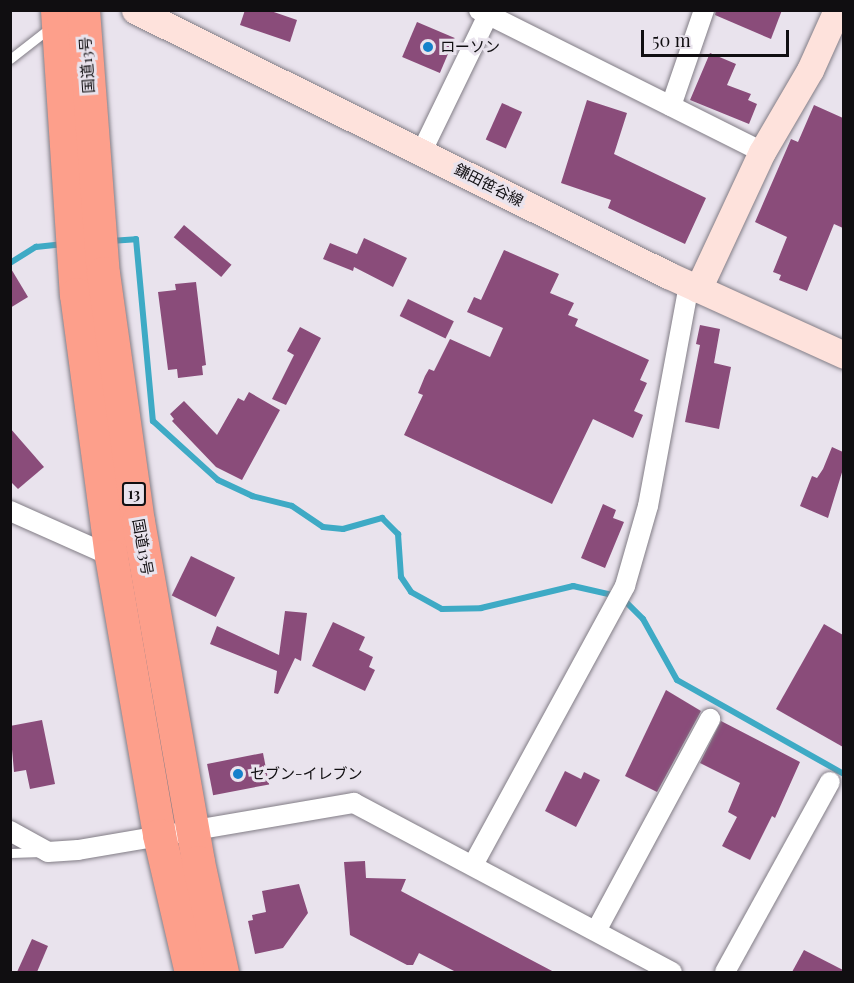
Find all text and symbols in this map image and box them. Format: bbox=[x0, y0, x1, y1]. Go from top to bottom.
scale bar bbox=[644, 18, 792, 56]
text: 50 m bbox=[652, 28, 691, 52]
street label: 国道13号 bbox=[76, 36, 98, 94]
place label: ローソン bbox=[440, 38, 500, 56]
marker: ローソン bbox=[421, 40, 435, 54]
street label: 鎌田笹谷線 bbox=[452, 160, 526, 210]
road number: 13 bbox=[120, 483, 148, 505]
street label: 国道13号 bbox=[129, 517, 157, 577]
place label: セブン-イレブン bbox=[250, 765, 362, 783]
marker: セブン-イレブン bbox=[231, 767, 245, 781]

